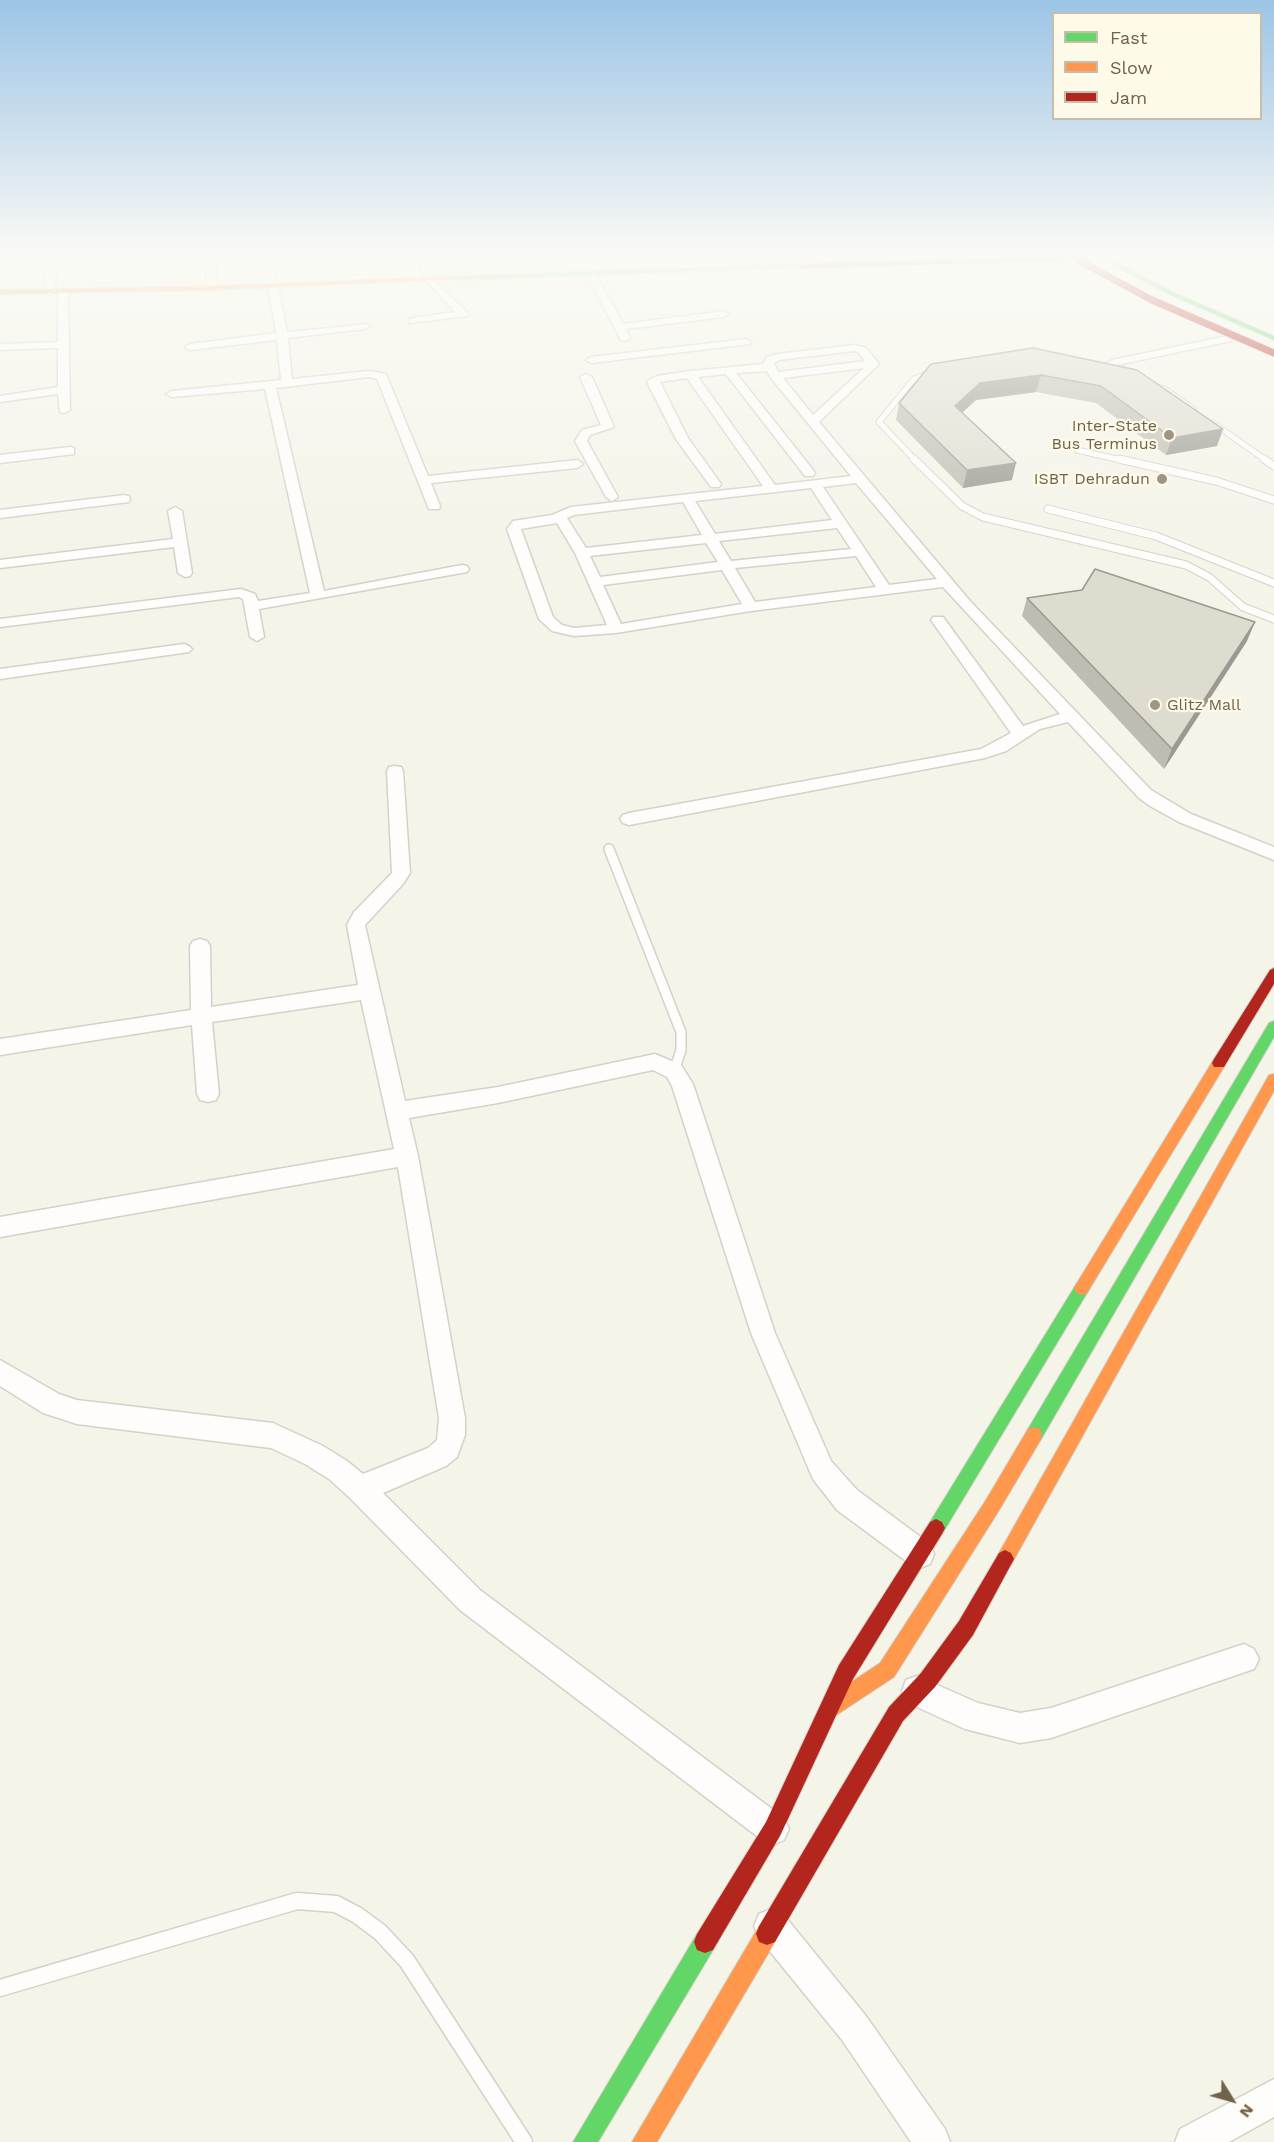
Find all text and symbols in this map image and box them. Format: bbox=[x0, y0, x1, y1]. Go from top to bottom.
legend bbox=[1052, 12, 1262, 120]
text: Fast bbox=[1110, 27, 1147, 48]
text: Slow bbox=[1110, 57, 1153, 78]
text: Jam bbox=[1110, 87, 1147, 108]
place label: Inter-State Bus Terminus bbox=[1051, 416, 1157, 454]
marker: Inter-State Bus Terminus bbox=[1162, 428, 1176, 442]
place label: ISBT Dehradun bbox=[1034, 469, 1150, 489]
marker: ISBT Dehradun bbox=[1155, 472, 1169, 486]
place label: Glitz Mall bbox=[1167, 695, 1241, 715]
marker: Glitz Mall bbox=[1148, 698, 1162, 712]
north arrow bbox=[1202, 2070, 1262, 2130]
text: N bbox=[1236, 2101, 1258, 2122]

